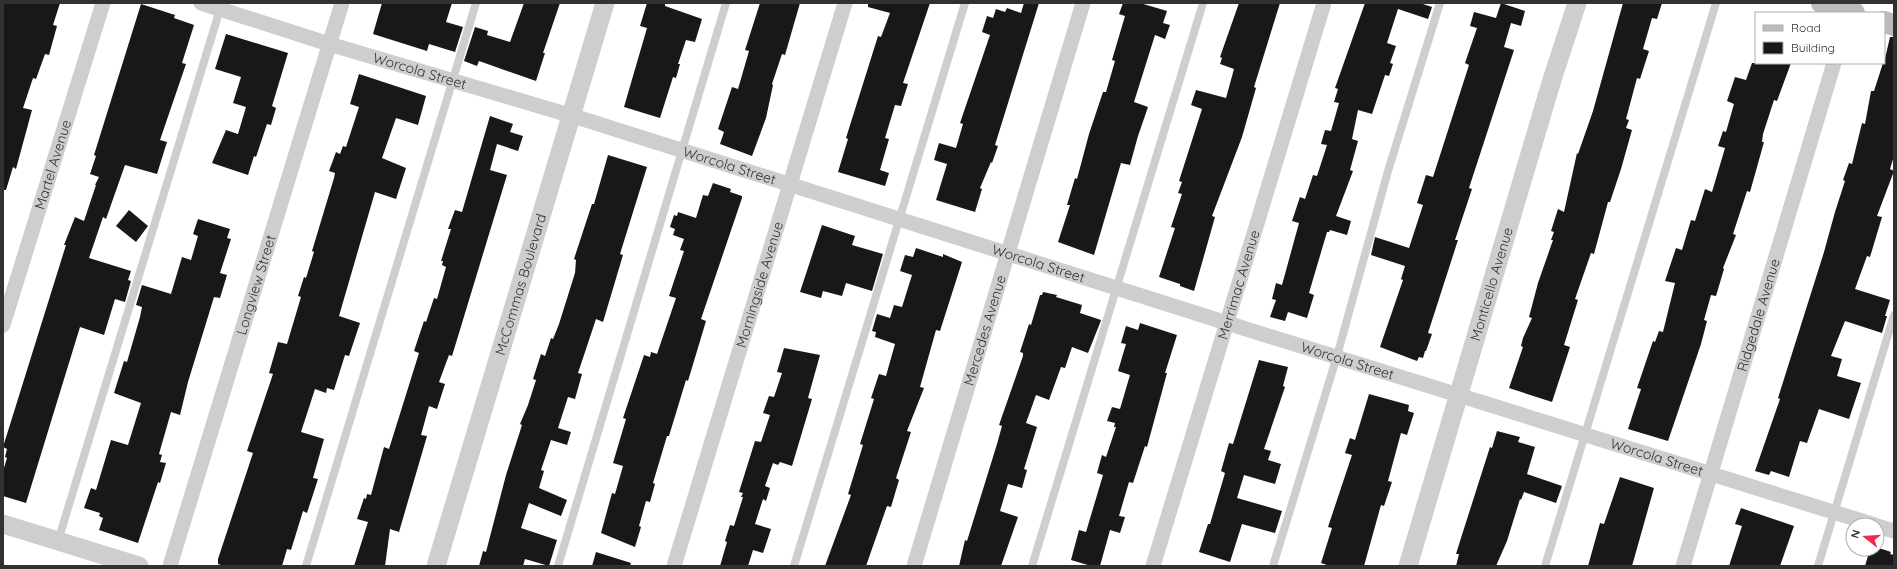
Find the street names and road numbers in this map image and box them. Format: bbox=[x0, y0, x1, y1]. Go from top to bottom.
street label: Worcola Street bbox=[371, 49, 469, 93]
street label: Martel Avenue bbox=[30, 117, 75, 212]
street label: Worcola Street bbox=[681, 142, 779, 189]
street label: McCommas Boulevard bbox=[491, 211, 550, 357]
street label: Morningside Avenue bbox=[732, 219, 787, 350]
street label: Monticello Avenue bbox=[1466, 225, 1517, 343]
street label: Merrimac Avenue bbox=[1213, 228, 1264, 342]
street label: Longview Street bbox=[232, 232, 280, 337]
street label: Worcola Street bbox=[990, 240, 1087, 287]
street label: Ridgedale Avenue bbox=[1733, 256, 1784, 374]
street label: Mercedes Avenue bbox=[960, 273, 1010, 388]
street label: Worcola Street bbox=[1299, 338, 1396, 384]
street label: Worcola Street bbox=[1608, 434, 1706, 480]

